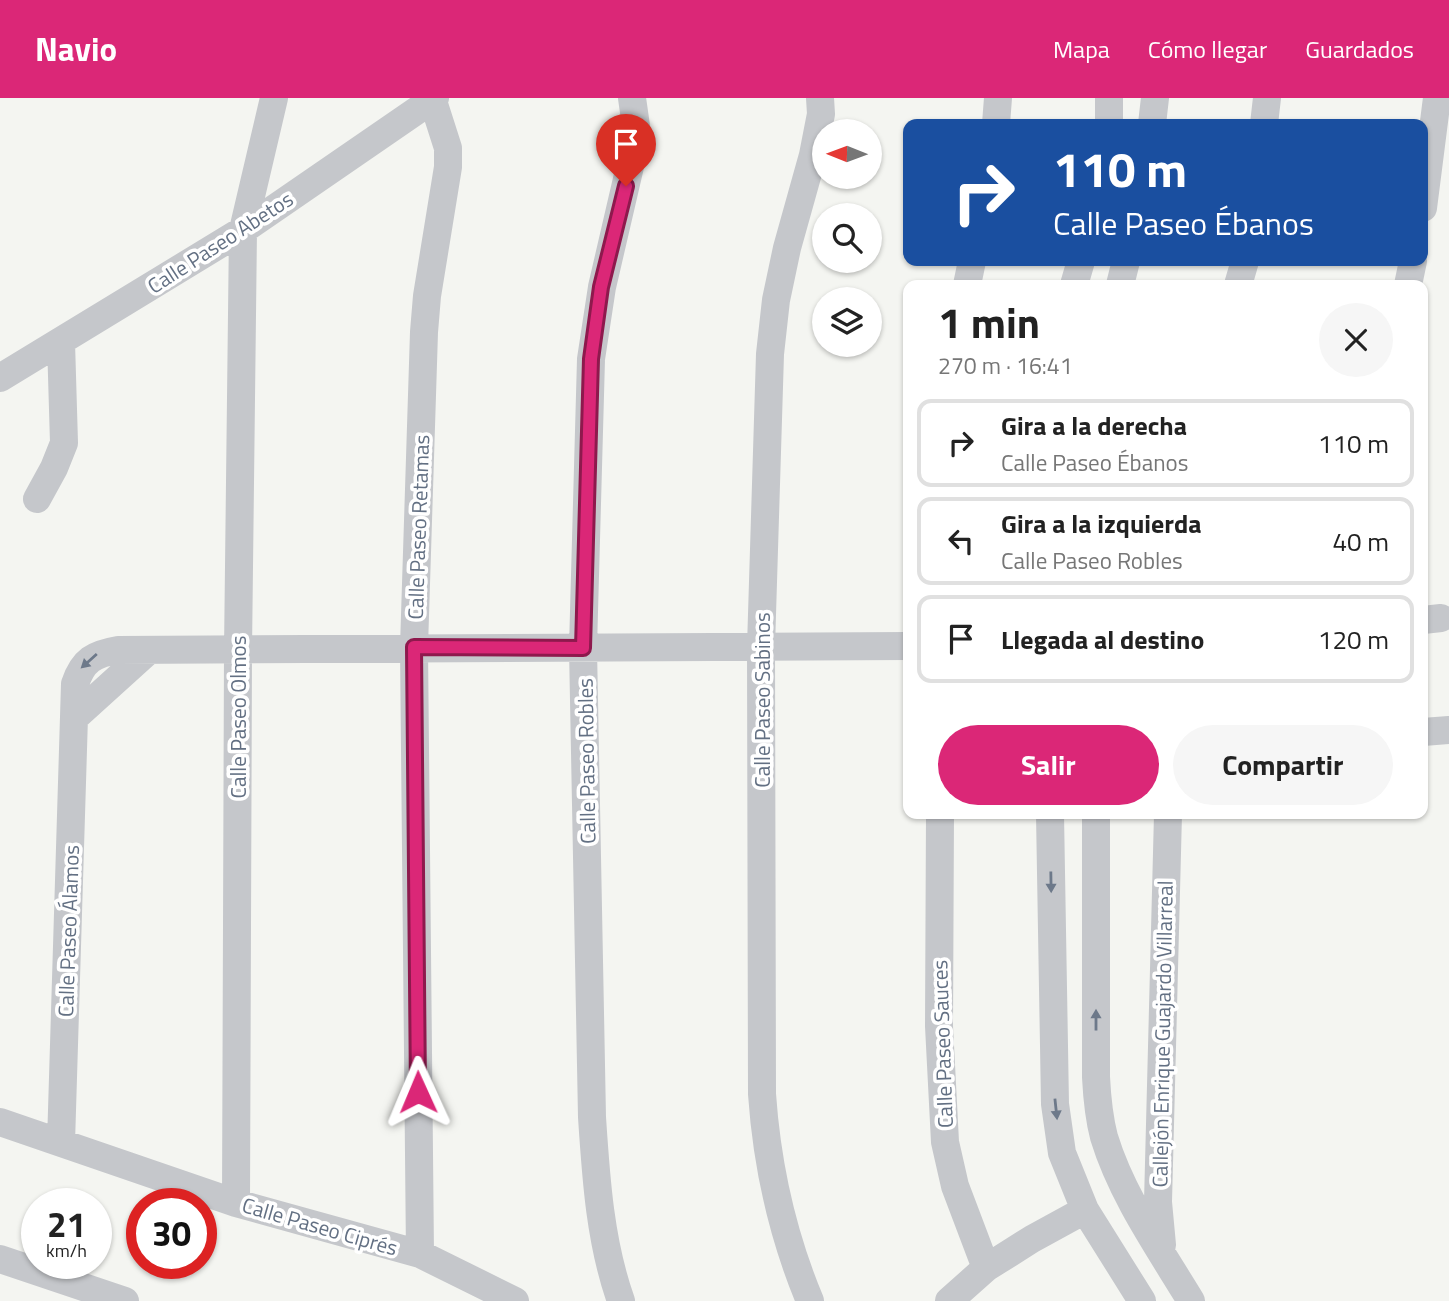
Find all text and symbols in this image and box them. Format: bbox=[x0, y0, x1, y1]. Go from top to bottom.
text: Navio bbox=[35, 24, 117, 74]
text: Mapa bbox=[1053, 31, 1110, 67]
text: Cómo llegar bbox=[1148, 31, 1267, 67]
text: Guardados bbox=[1305, 31, 1414, 67]
pin bbox=[596, 114, 656, 186]
north arrow bbox=[812, 119, 882, 189]
map controls bbox=[812, 119, 882, 357]
icon: arrive bbox=[607, 125, 645, 163]
text: 110 m bbox=[1053, 131, 1187, 206]
icon: right bbox=[938, 147, 1029, 238]
street label: Calle Paseo Abetos bbox=[141, 183, 299, 301]
text: Calle Paseo Ébanos bbox=[1053, 199, 1314, 247]
button: search bbox=[812, 203, 882, 273]
button: layers bbox=[812, 287, 882, 357]
text: 1 min bbox=[938, 290, 1040, 354]
button: close bbox=[1319, 303, 1393, 377]
text: 270 m · 16:41 bbox=[938, 348, 1073, 383]
text: Gira a la derecha bbox=[1001, 406, 1187, 445]
icon: right bbox=[942, 424, 980, 462]
text: 110 m bbox=[1318, 424, 1389, 463]
street label: Calle Paseo Retamas bbox=[399, 434, 437, 620]
text: Calle Paseo Ébanos bbox=[1001, 445, 1188, 480]
text: Gira a la izquierda bbox=[1001, 504, 1202, 543]
icon: left bbox=[942, 522, 980, 560]
text: 40 m bbox=[1332, 522, 1389, 561]
text: Calle Paseo Robles bbox=[1001, 543, 1183, 578]
street label: Calle Paseo Sabinos bbox=[746, 612, 778, 788]
icon: arrive bbox=[942, 620, 980, 658]
text: Llegada al destino bbox=[1001, 620, 1204, 659]
text: 120 m bbox=[1318, 620, 1389, 659]
street label: Calle Paseo Olmos bbox=[222, 636, 254, 798]
one-way arrow bbox=[80, 653, 98, 669]
street label: Calle Paseo Robles bbox=[569, 678, 603, 844]
button: Salir bbox=[938, 725, 1159, 805]
button: Compartir bbox=[1173, 725, 1393, 805]
street label: Calle Paseo Álamos bbox=[49, 844, 87, 1018]
one-way arrow bbox=[1045, 871, 1057, 893]
street label: Callejón Enrique Guajardo Villarreal bbox=[1143, 880, 1181, 1188]
street label: Calle Paseo Sauces bbox=[923, 959, 961, 1129]
one-way arrow bbox=[1090, 1008, 1102, 1030]
position arrow bbox=[381, 1055, 455, 1129]
one-way arrow bbox=[1051, 1099, 1062, 1121]
speed limit sign: 30 bbox=[126, 1188, 217, 1279]
street label: Calle Paseo Ciprés bbox=[239, 1189, 401, 1263]
text: 21 bbox=[47, 1197, 86, 1251]
text: km/h bbox=[46, 1237, 87, 1264]

